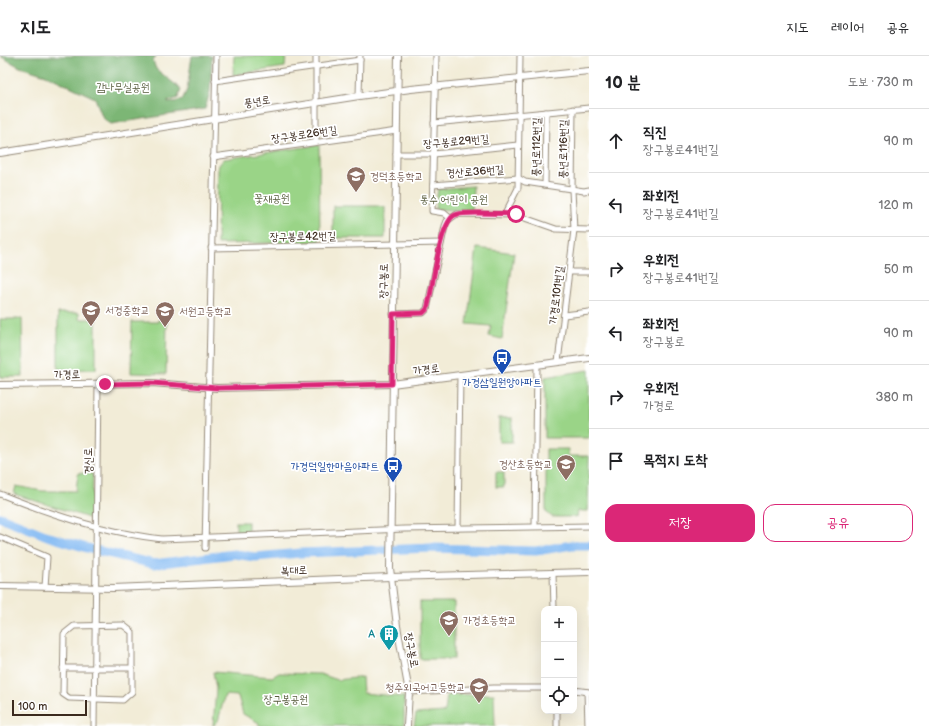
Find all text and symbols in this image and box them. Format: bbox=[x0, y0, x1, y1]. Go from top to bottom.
text: 지도 bbox=[20, 16, 51, 39]
text: 지도 bbox=[786, 19, 809, 36]
text: 레이어 bbox=[831, 19, 864, 36]
text: 공유 bbox=[886, 19, 909, 36]
text: 10 분 bbox=[605, 73, 641, 93]
text: 도보 · 730 m bbox=[848, 74, 913, 90]
park label: 감나무실공원 bbox=[96, 81, 150, 94]
street label: 풍년로 bbox=[243, 93, 271, 110]
street label: 풍년로112번길 bbox=[529, 117, 544, 177]
street label: 풍년로116번길 bbox=[556, 119, 571, 179]
street label: 장구봉로26번길 bbox=[270, 123, 338, 146]
text: 직진 bbox=[643, 123, 667, 142]
icon: ahead bbox=[605, 130, 627, 152]
street label: 장구봉로29번길 bbox=[423, 132, 490, 151]
text: 90 m bbox=[884, 133, 913, 149]
text: 장구봉로41번길 bbox=[643, 142, 719, 158]
street label: 경산로36번길 bbox=[446, 163, 504, 180]
school or university icon: 경덕초등학교 bbox=[345, 165, 367, 193]
place label: 경덕초등학교 bbox=[370, 170, 423, 183]
text: 좌회전 bbox=[643, 187, 679, 206]
park label: 꽃재공원 bbox=[254, 192, 290, 205]
park label: 통수 어린이 공원 bbox=[420, 193, 488, 206]
icon: left bbox=[605, 194, 627, 216]
text: 120 m bbox=[878, 197, 913, 213]
route start bbox=[507, 205, 525, 223]
text: 장구봉로41번길 bbox=[643, 206, 719, 222]
street label: 장구봉로42번길 bbox=[270, 229, 336, 244]
text: 우회전 bbox=[643, 251, 679, 270]
icon: right bbox=[605, 258, 627, 280]
text: 50 m bbox=[884, 261, 913, 277]
street label: 장구봉로 bbox=[377, 263, 390, 299]
street label: 가경로101번길 bbox=[546, 265, 567, 325]
text: 장구봉로41번길 bbox=[643, 270, 719, 286]
school or university icon: 서경중학교 bbox=[80, 299, 102, 327]
school or university icon: 서원고등학교 bbox=[154, 300, 176, 328]
place label: 서경중학교 bbox=[105, 304, 149, 317]
place label: 서원고등학교 bbox=[179, 305, 232, 318]
text: 좌회전 bbox=[643, 315, 679, 334]
icon: left bbox=[605, 322, 627, 344]
text: 90 m bbox=[884, 325, 913, 341]
text: 장구봉로 bbox=[643, 334, 685, 350]
bus stop icon: 가경삼일원앙아파트 bbox=[491, 347, 513, 375]
street label: 가경로 bbox=[412, 361, 440, 378]
street label: 가경로 bbox=[54, 368, 81, 381]
route end bbox=[96, 375, 114, 393]
place label: 가경삼일원앙아파트 bbox=[462, 376, 542, 389]
text: 우회전 bbox=[643, 379, 679, 398]
icon: right bbox=[605, 386, 627, 408]
text: 380 m bbox=[876, 389, 913, 405]
text: 가경로 bbox=[643, 398, 674, 414]
street label: 경신로 bbox=[82, 448, 95, 474]
icon: arrive bbox=[605, 450, 627, 472]
text: 목적지 도착 bbox=[643, 451, 707, 470]
school or university icon: 경산초등학교 bbox=[555, 453, 577, 481]
bus stop icon: 가경덕일한마음아파트 bbox=[382, 455, 404, 483]
place label: 경산초등학교 bbox=[499, 458, 552, 471]
place label: 가경덕일한마음아파트 bbox=[290, 460, 379, 473]
button: 저장 bbox=[605, 504, 755, 542]
button: 공유 bbox=[763, 504, 913, 542]
street label: 복대로 bbox=[281, 564, 308, 577]
map controls bbox=[541, 606, 577, 714]
button: + bbox=[541, 606, 577, 642]
school or university icon: 가경초등학교 bbox=[438, 609, 460, 637]
place label: 가경초등학교 bbox=[463, 614, 516, 627]
building icon: A bbox=[378, 623, 400, 651]
place label: A bbox=[368, 628, 375, 641]
street label: 장구봉로 bbox=[402, 631, 421, 669]
button: − bbox=[541, 642, 577, 678]
school or university icon: 청주외국어고등학교 bbox=[468, 676, 490, 704]
button: locate bbox=[541, 678, 577, 714]
place label: 청주외국어고등학교 bbox=[385, 681, 465, 694]
park label: 장구봉공원 bbox=[264, 693, 308, 706]
scale bar bbox=[12, 698, 87, 717]
text: 100 m bbox=[18, 700, 47, 713]

